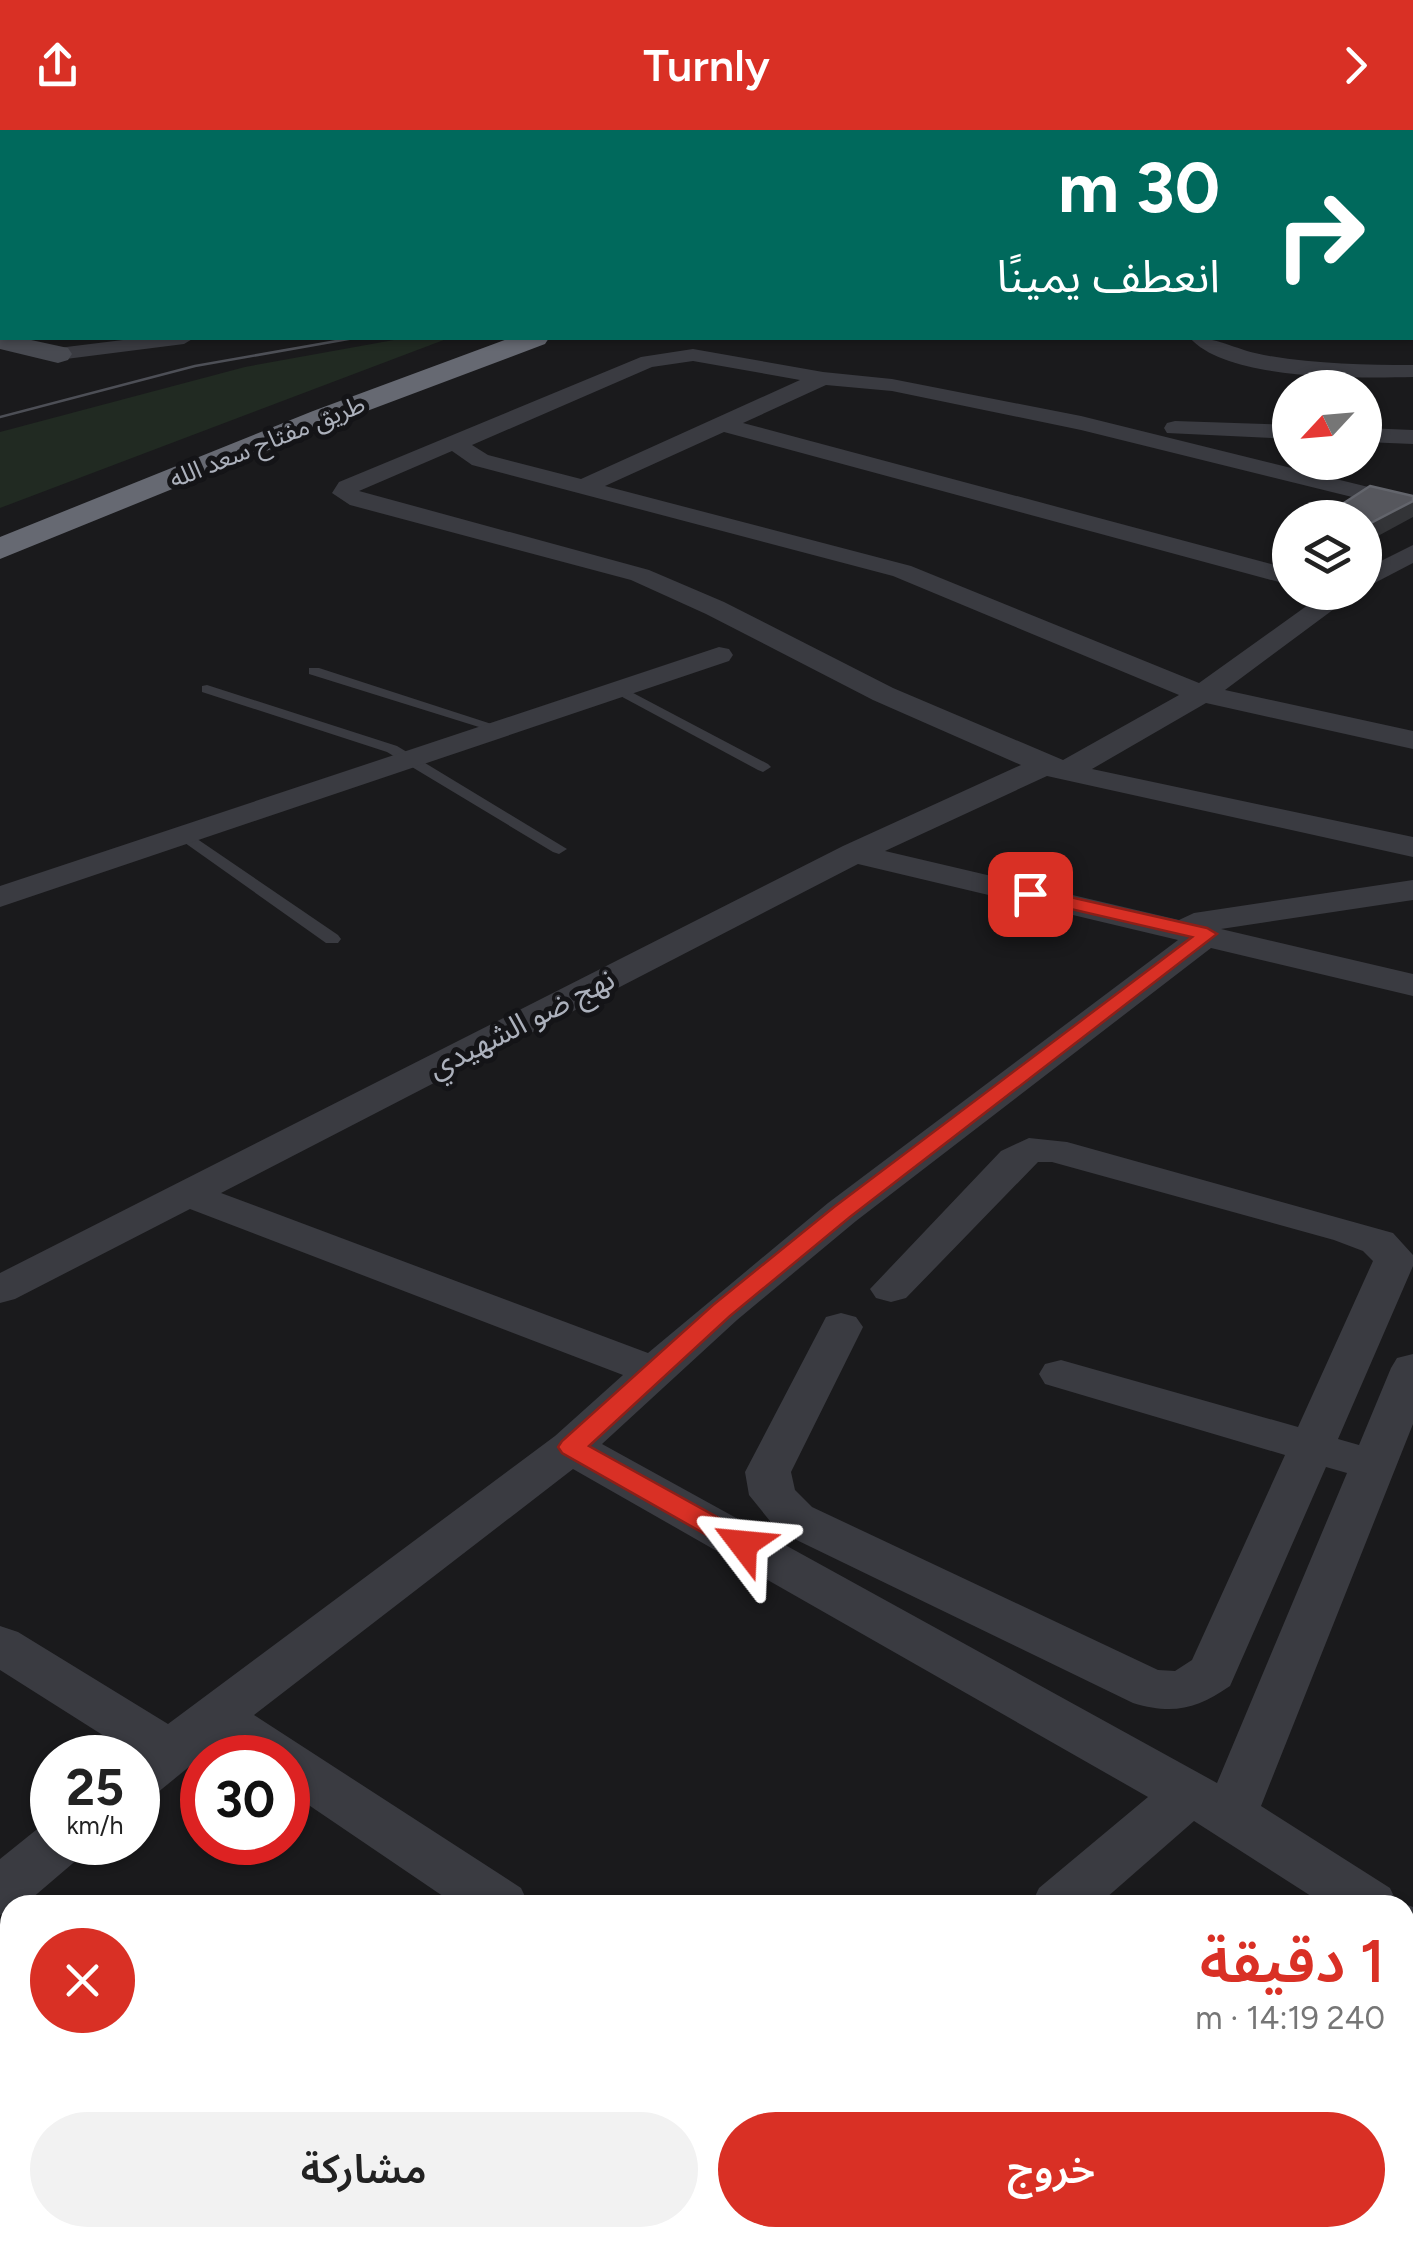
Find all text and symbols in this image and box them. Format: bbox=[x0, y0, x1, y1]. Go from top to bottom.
icon: share bbox=[30, 38, 85, 93]
text: Turnly bbox=[643, 38, 770, 92]
icon: forward bbox=[1328, 38, 1383, 93]
text: 30 m bbox=[1058, 145, 1220, 230]
icon: right bbox=[1255, 170, 1385, 300]
text: انعطف يمينًا bbox=[996, 249, 1220, 303]
north arrow bbox=[1272, 370, 1382, 480]
map controls bbox=[1272, 370, 1382, 610]
street label: طريق مفتاح سعد الله bbox=[165, 388, 371, 498]
button: layers bbox=[1272, 500, 1382, 610]
pin bbox=[988, 852, 1073, 937]
icon: arrive bbox=[1003, 867, 1058, 922]
street label: نهج ضو الشهيدي bbox=[422, 960, 623, 1090]
position arrow bbox=[691, 1492, 795, 1596]
speed limit sign: 30 bbox=[180, 1735, 310, 1865]
text: 25 bbox=[66, 1757, 124, 1818]
text: km/h bbox=[66, 1810, 124, 1840]
text: 1 دقيقة bbox=[1200, 1925, 1385, 1997]
button: close bbox=[30, 1928, 135, 2033]
text: 240 m · 14:19 bbox=[1195, 1999, 1385, 2037]
button: مشاركة bbox=[30, 2112, 698, 2227]
button: خروج bbox=[718, 2112, 1385, 2227]

